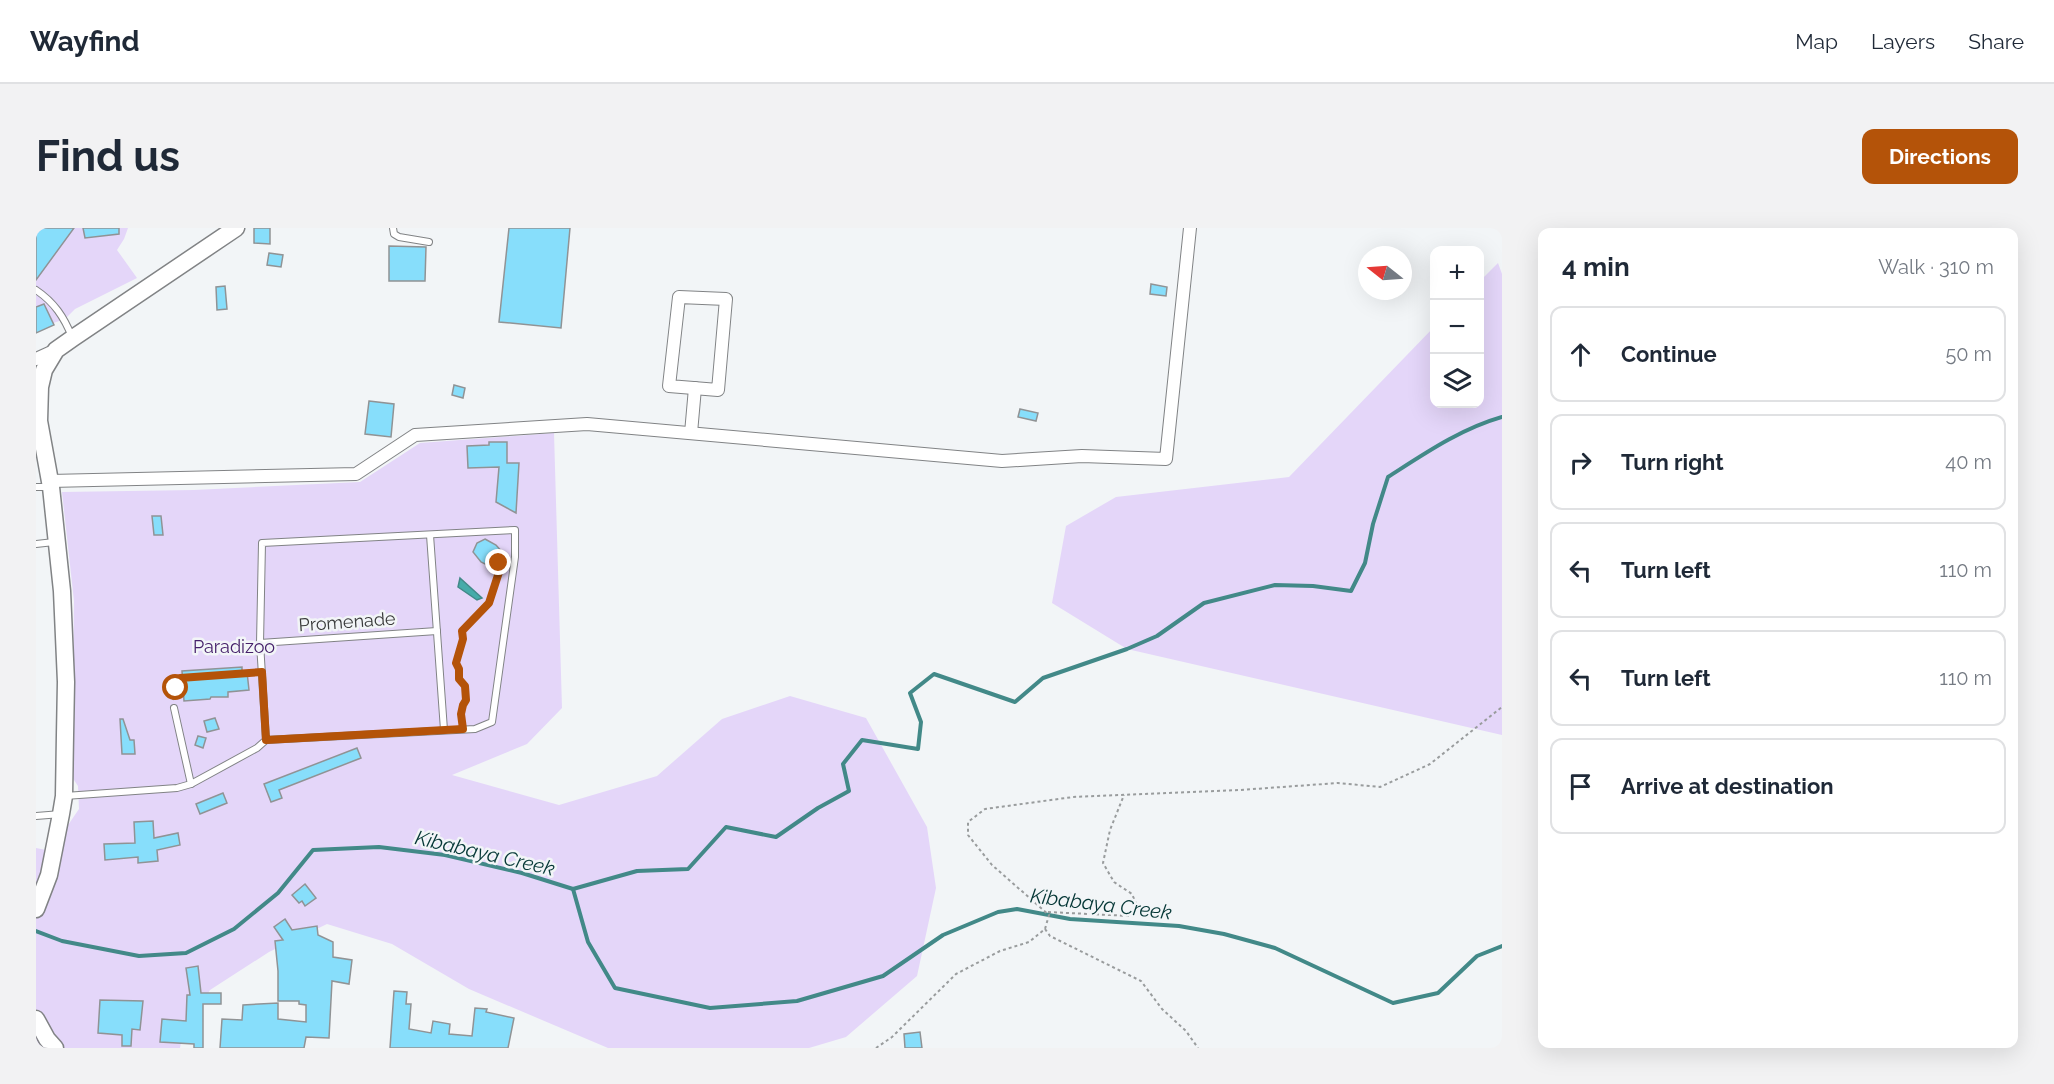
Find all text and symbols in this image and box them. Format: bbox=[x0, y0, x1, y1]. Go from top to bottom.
text: Wayfind bbox=[30, 25, 140, 58]
text: Map bbox=[1795, 29, 1838, 54]
text: Layers bbox=[1871, 29, 1935, 54]
text: Share bbox=[1968, 29, 2024, 54]
button: Directions bbox=[1862, 129, 2018, 184]
text: Find us bbox=[36, 132, 180, 181]
north arrow bbox=[1358, 246, 1412, 300]
map controls bbox=[1430, 246, 1484, 408]
button: + bbox=[1430, 246, 1484, 300]
text: 4 min bbox=[1562, 252, 1630, 282]
text: Walk · 310 m bbox=[1878, 255, 1994, 279]
button: − bbox=[1430, 300, 1484, 354]
icon: ahead bbox=[1564, 338, 1597, 371]
text: Continue bbox=[1621, 341, 1717, 367]
text: 50 m bbox=[1945, 342, 1992, 366]
button: layers bbox=[1430, 354, 1484, 408]
icon: right bbox=[1564, 446, 1597, 479]
text: Turn right bbox=[1621, 449, 1724, 475]
text: 40 m bbox=[1945, 450, 1992, 474]
route end bbox=[485, 549, 511, 575]
icon: left bbox=[1564, 554, 1597, 587]
text: Turn left bbox=[1621, 557, 1711, 583]
text: 110 m bbox=[1939, 558, 1992, 582]
street label: Promenade bbox=[298, 608, 397, 635]
park label: Paradizoo bbox=[193, 636, 275, 657]
icon: left bbox=[1564, 662, 1597, 695]
text: Turn left bbox=[1621, 665, 1711, 691]
text: 110 m bbox=[1939, 666, 1992, 690]
route start bbox=[162, 674, 188, 700]
icon: arrive bbox=[1564, 770, 1597, 803]
text: Arrive at destination bbox=[1621, 773, 1834, 799]
water label: Kibabaya Creek bbox=[413, 825, 557, 881]
water label: Kibabaya Creek bbox=[1029, 883, 1173, 925]

